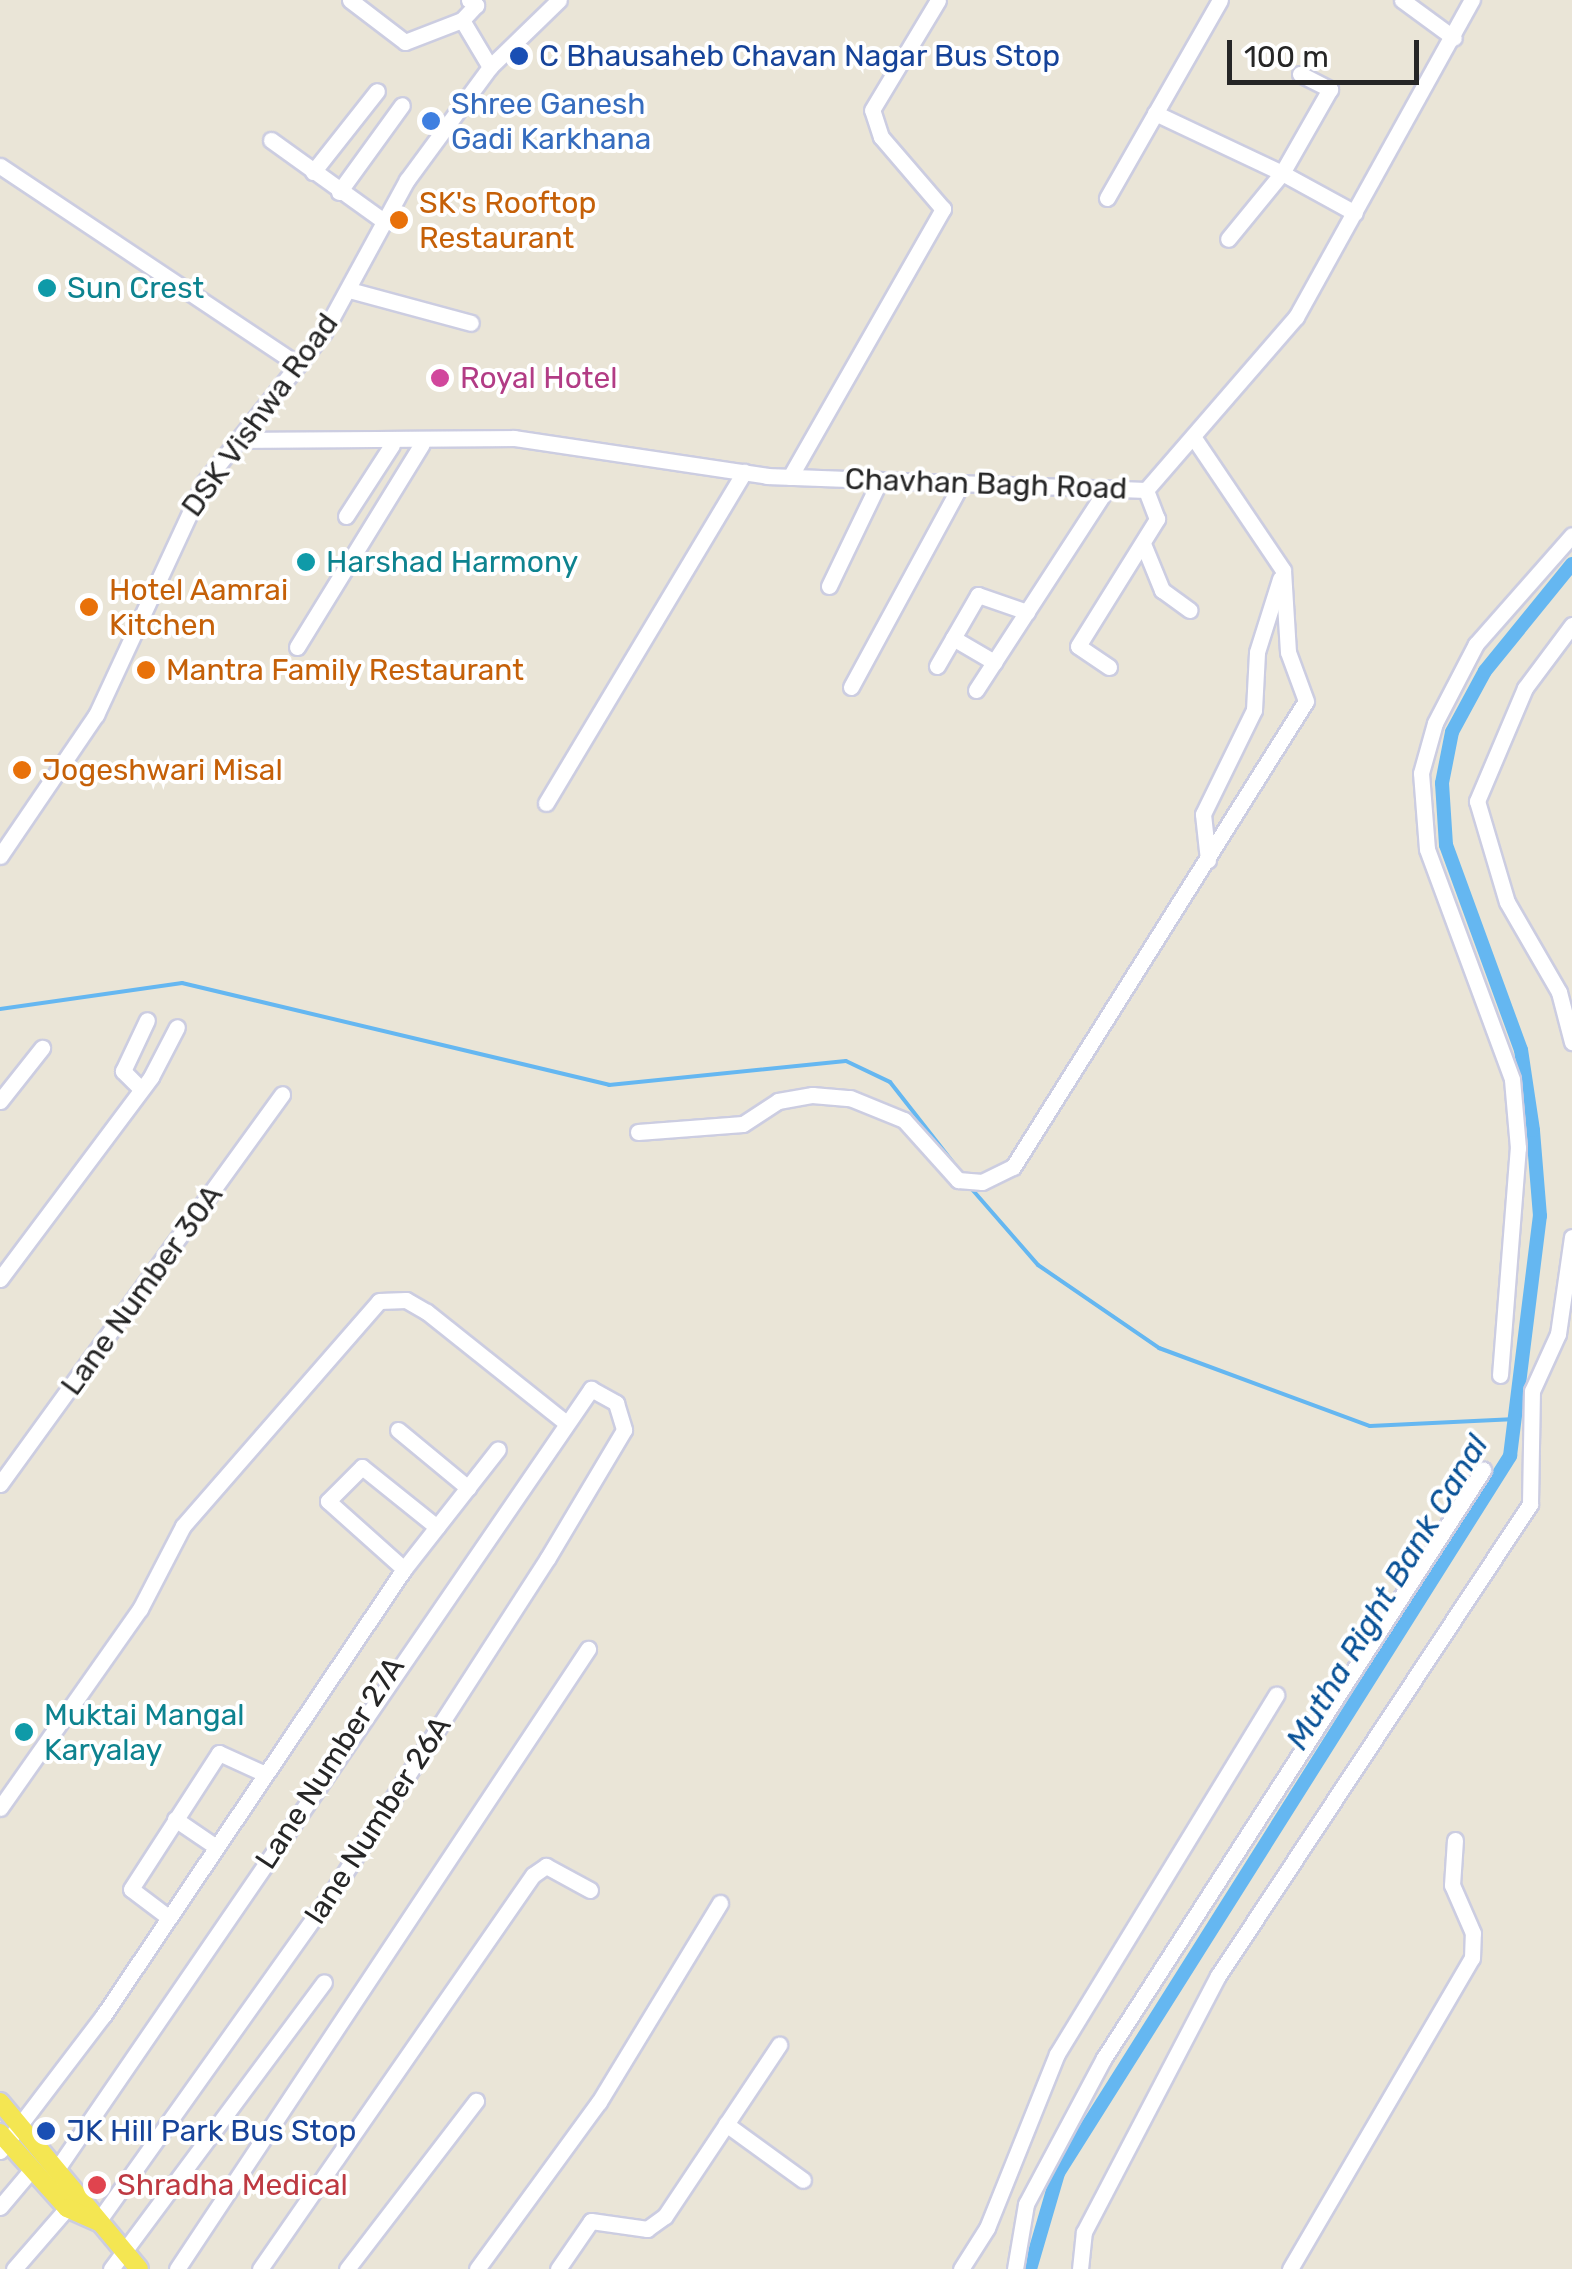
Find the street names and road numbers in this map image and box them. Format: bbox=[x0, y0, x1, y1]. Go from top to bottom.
street label: DSK Vishwa Road bbox=[174, 306, 346, 524]
street label: Chavhan Bagh Road bbox=[844, 461, 1128, 507]
street label: Lane Number 30A bbox=[53, 1178, 231, 1402]
street label: Lane Number 27A bbox=[248, 1650, 412, 1876]
street label: lane Number 26A bbox=[297, 1709, 459, 1931]

